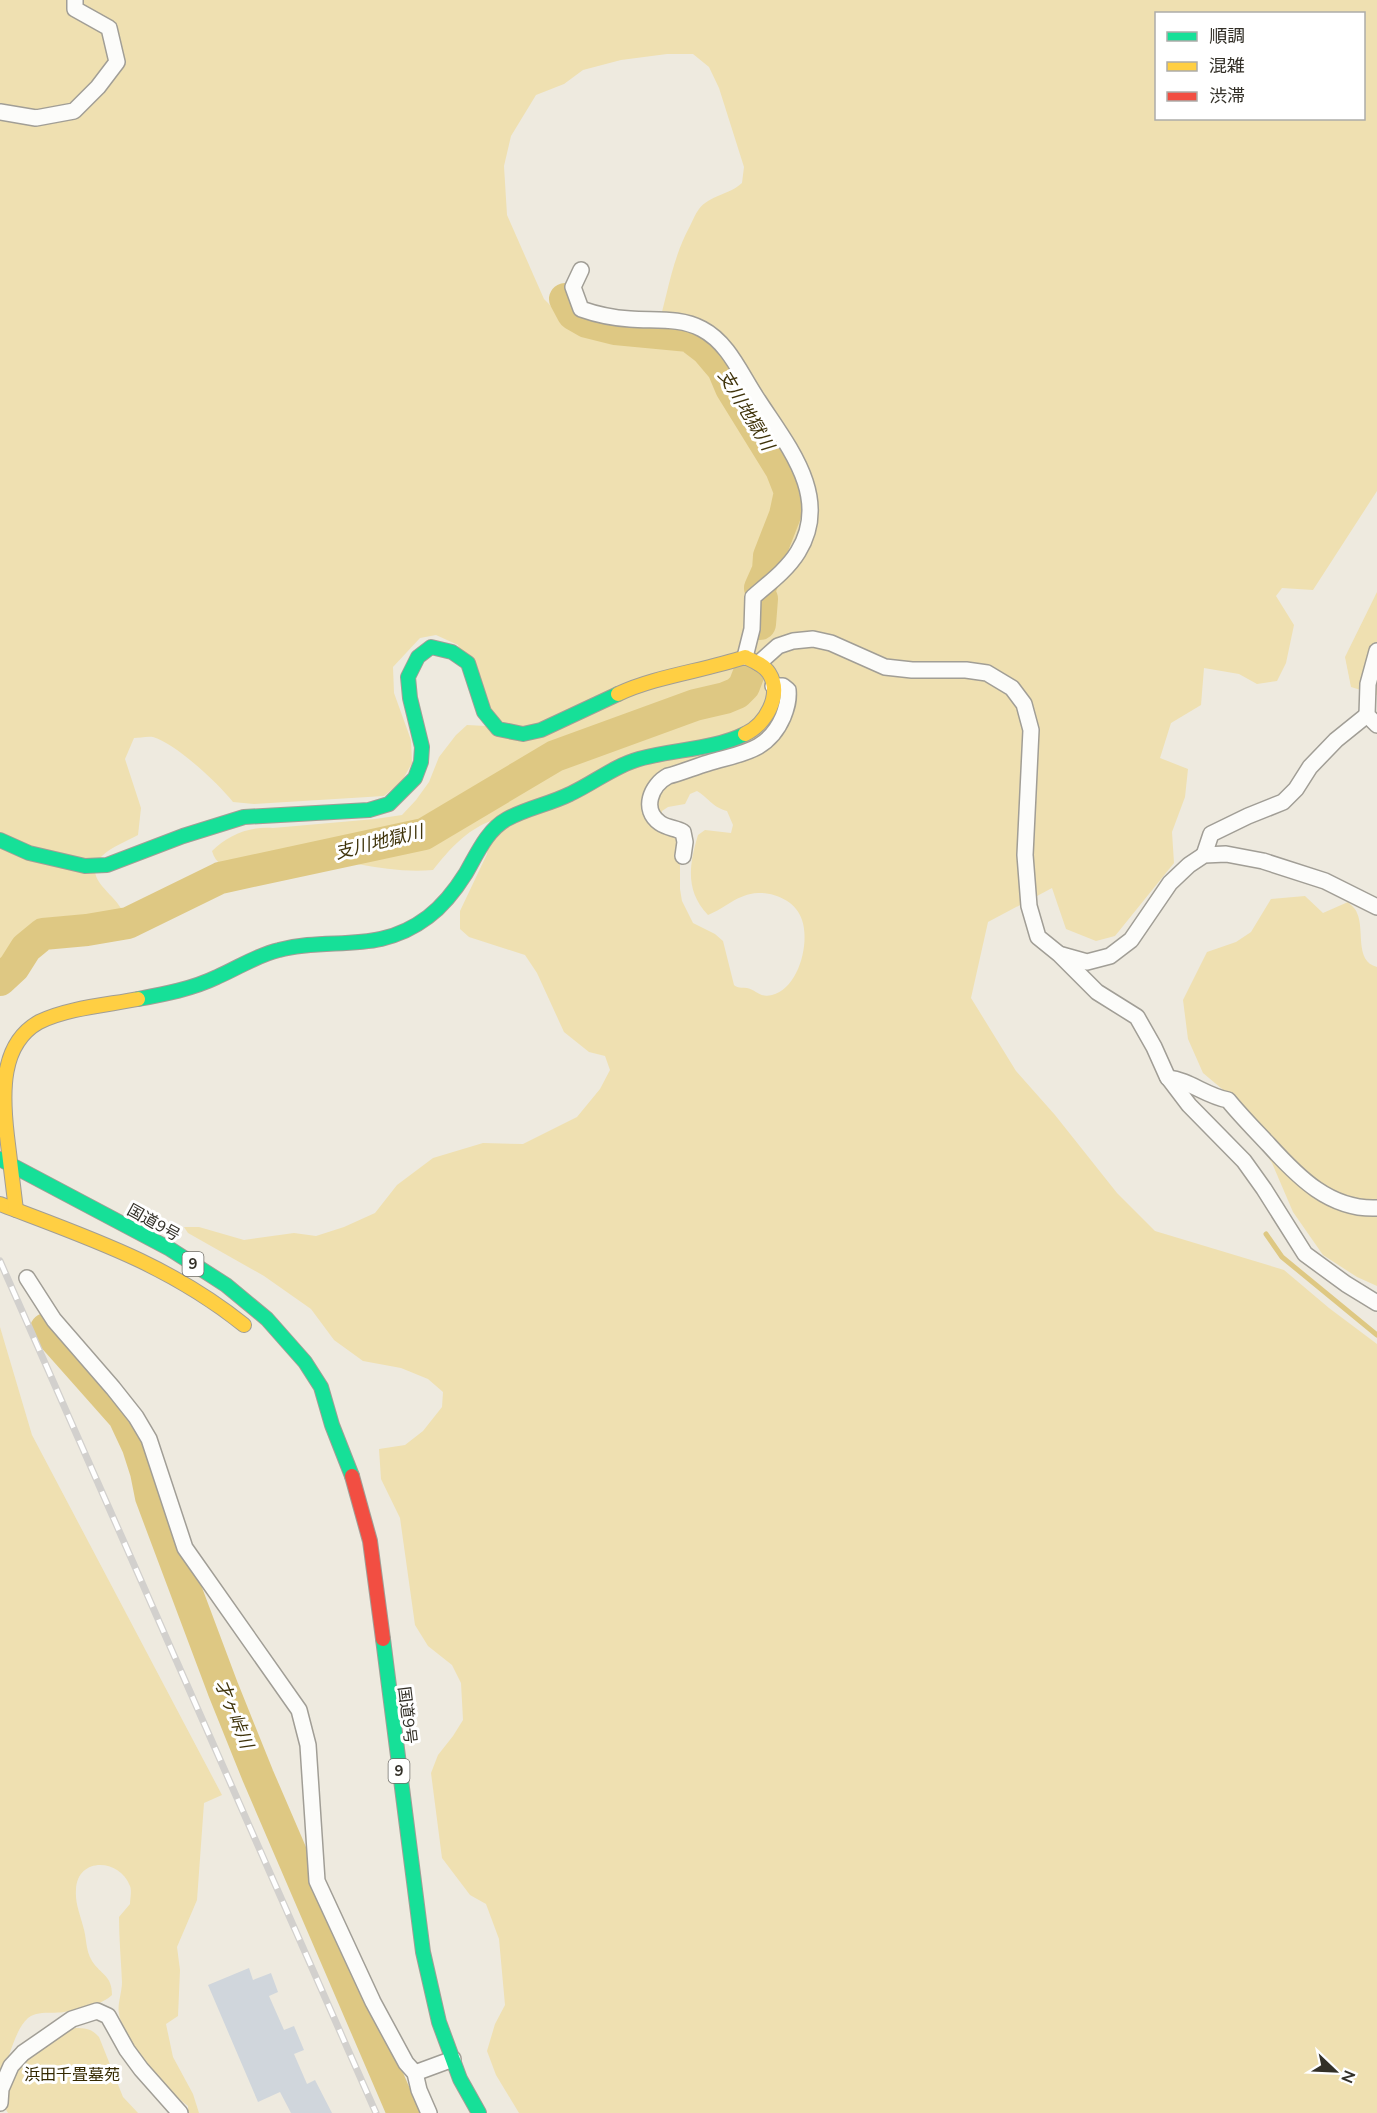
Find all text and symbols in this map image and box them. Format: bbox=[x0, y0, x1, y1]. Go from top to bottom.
legend bbox=[1155, 12, 1365, 120]
text: 順調 bbox=[1209, 24, 1245, 48]
text: 混雑 bbox=[1209, 54, 1245, 78]
text: 渋滞 bbox=[1209, 84, 1245, 108]
water label: 支川地獄川 bbox=[713, 365, 780, 456]
water label: 支川地獄川 bbox=[332, 819, 428, 865]
street label: 国道9号 bbox=[123, 1199, 184, 1246]
road number: 9 bbox=[182, 1252, 204, 1276]
water label: 才ヶ峠川 bbox=[209, 1676, 259, 1754]
street label: 国道9号 bbox=[393, 1685, 421, 1745]
road number: 9 bbox=[388, 1759, 410, 1783]
north arrow bbox=[1305, 2041, 1365, 2101]
park label: 浜田千畳墓苑 bbox=[24, 2064, 120, 2086]
text: N bbox=[1335, 2067, 1360, 2086]

